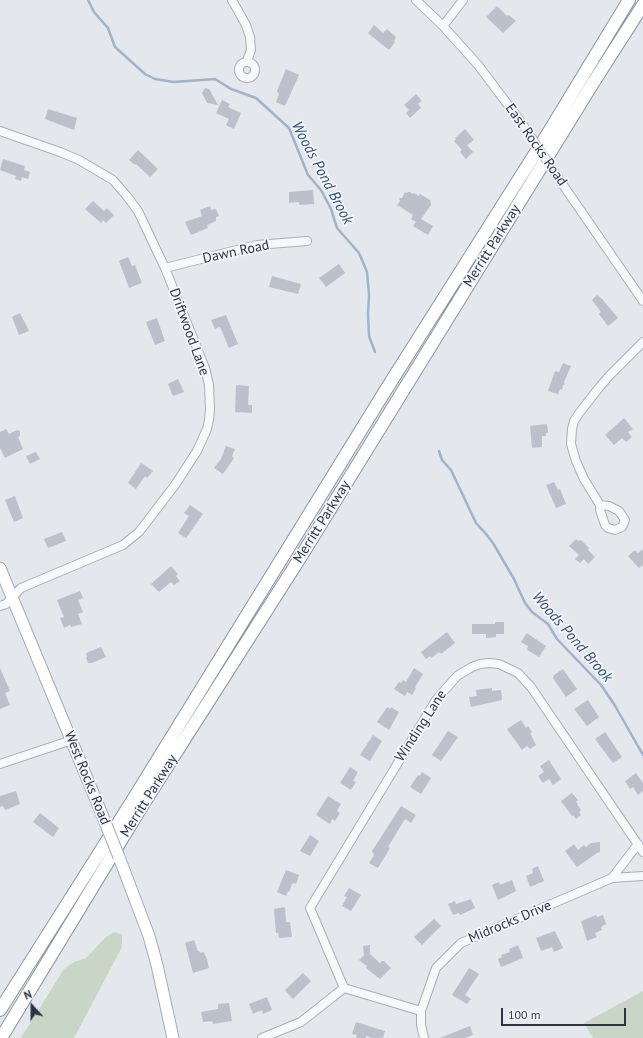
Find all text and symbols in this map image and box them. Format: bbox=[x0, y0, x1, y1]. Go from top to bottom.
street label: East Rocks Road bbox=[502, 101, 570, 189]
water label: Woods Pond Brook bbox=[287, 119, 357, 227]
street label: Merritt Parkway bbox=[460, 202, 524, 290]
street label: Dawn Road bbox=[201, 237, 271, 267]
street label: Driftwood Lane bbox=[165, 286, 213, 378]
street label: Merritt Parkway bbox=[290, 478, 354, 566]
water label: Woods Pond Brook bbox=[528, 588, 616, 686]
street label: Winding Lane bbox=[392, 687, 450, 765]
street label: West Rocks Road bbox=[60, 729, 114, 827]
street label: Merritt Parkway bbox=[117, 752, 181, 840]
street label: Midrocks Drive bbox=[466, 897, 554, 947]
north arrow bbox=[12, 986, 52, 1026]
text: N bbox=[22, 987, 34, 1003]
scale bar bbox=[503, 1000, 628, 1026]
text: 100 m bbox=[508, 1007, 541, 1022]

